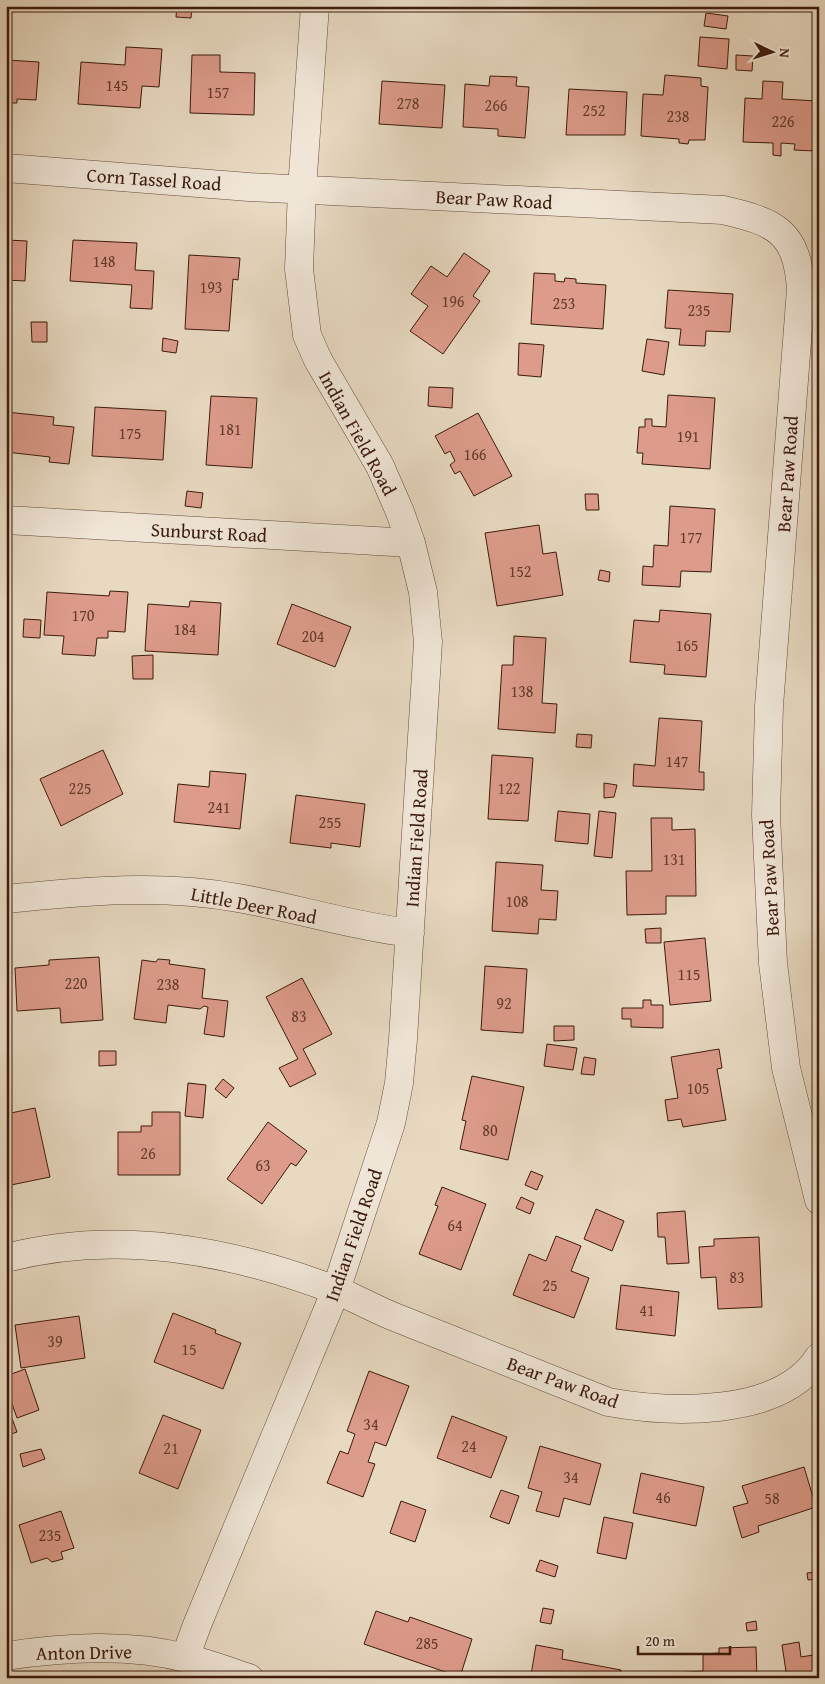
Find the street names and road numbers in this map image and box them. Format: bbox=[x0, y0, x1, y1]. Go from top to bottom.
street label: Corn Tassel Road bbox=[86, 160, 223, 198]
street label: Bear Paw Road bbox=[435, 182, 554, 216]
street label: Indian Field Road bbox=[312, 366, 404, 501]
street label: Bear Paw Road bbox=[769, 414, 805, 533]
street label: Sunburst Road bbox=[150, 515, 269, 549]
street label: Indian Field Road bbox=[397, 767, 435, 908]
street label: Bear Paw Road bbox=[752, 818, 786, 937]
street label: Little Deer Road bbox=[189, 879, 320, 931]
street label: Indian Field Road bbox=[317, 1164, 389, 1305]
street label: Bear Paw Road bbox=[503, 1349, 624, 1415]
street label: Anton Drive bbox=[36, 1637, 132, 1667]

